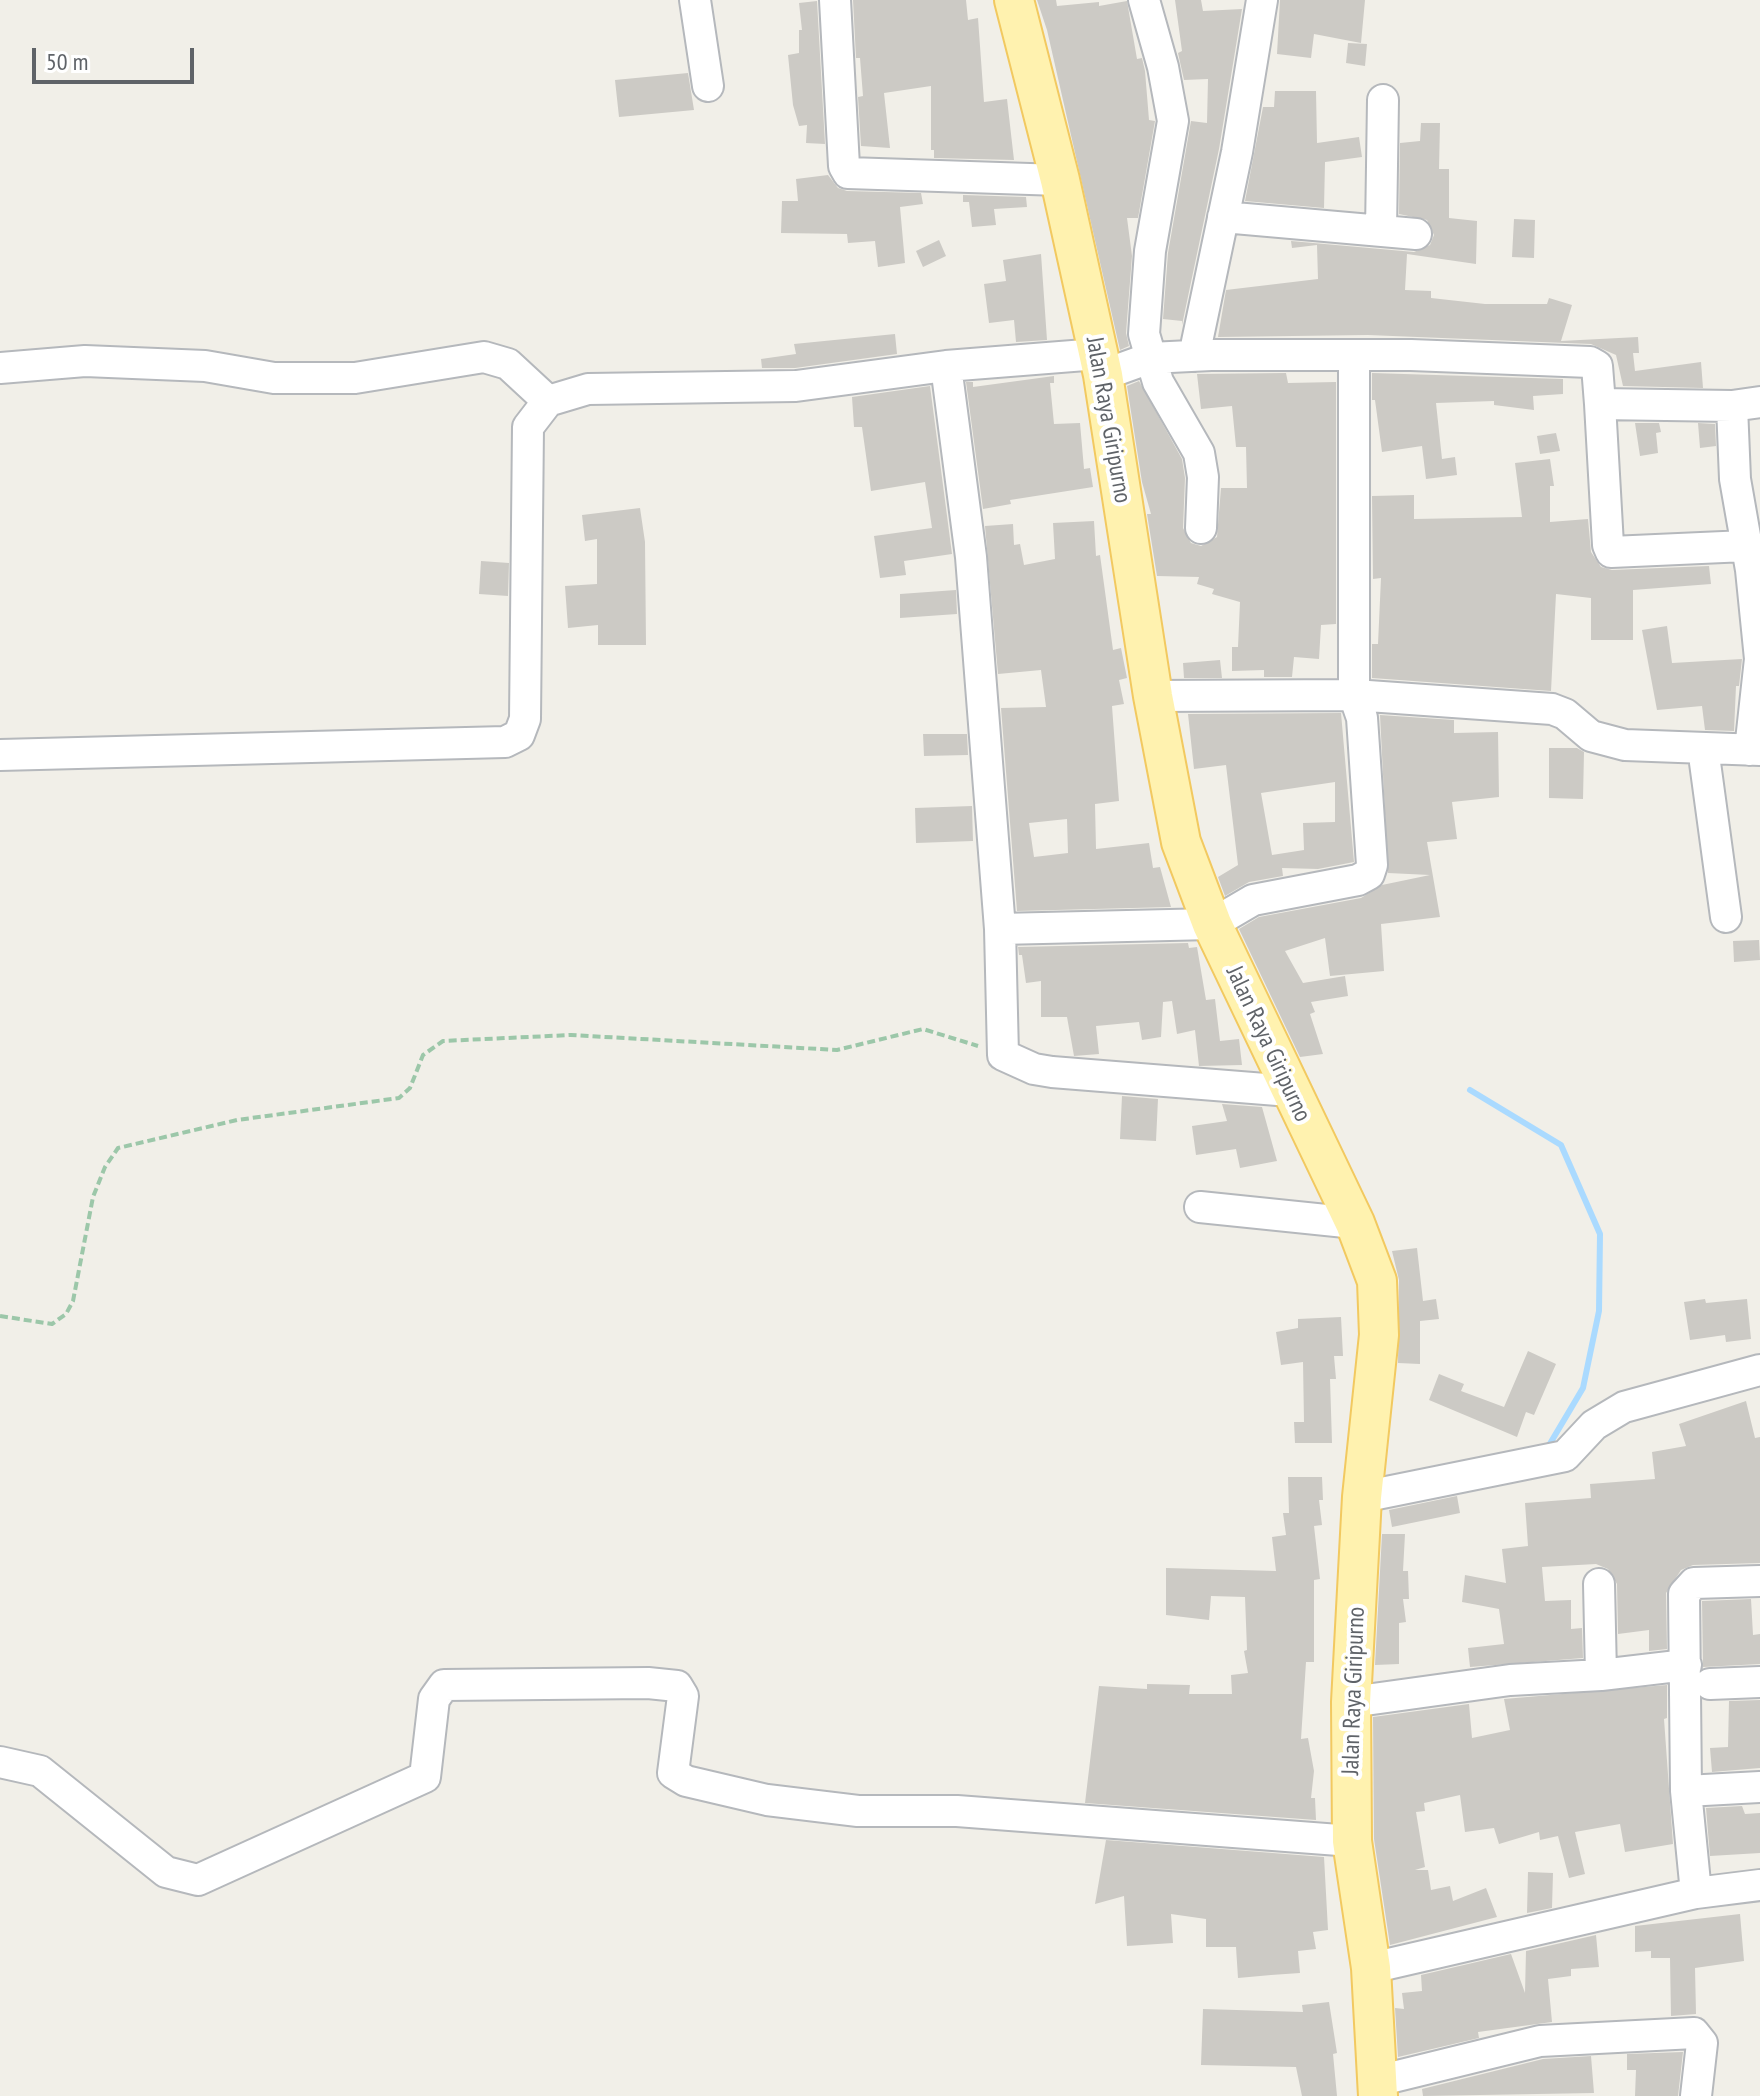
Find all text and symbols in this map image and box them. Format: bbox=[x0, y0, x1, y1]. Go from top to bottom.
scale bar bbox=[36, 32, 198, 82]
text: 50 m bbox=[46, 46, 88, 77]
street label: Jalan Raya Giripurno bbox=[1079, 335, 1137, 505]
street label: Jalan Raya Giripurno bbox=[1219, 962, 1317, 1126]
street label: Jalan Raya Giripurno bbox=[1337, 1606, 1371, 1776]

